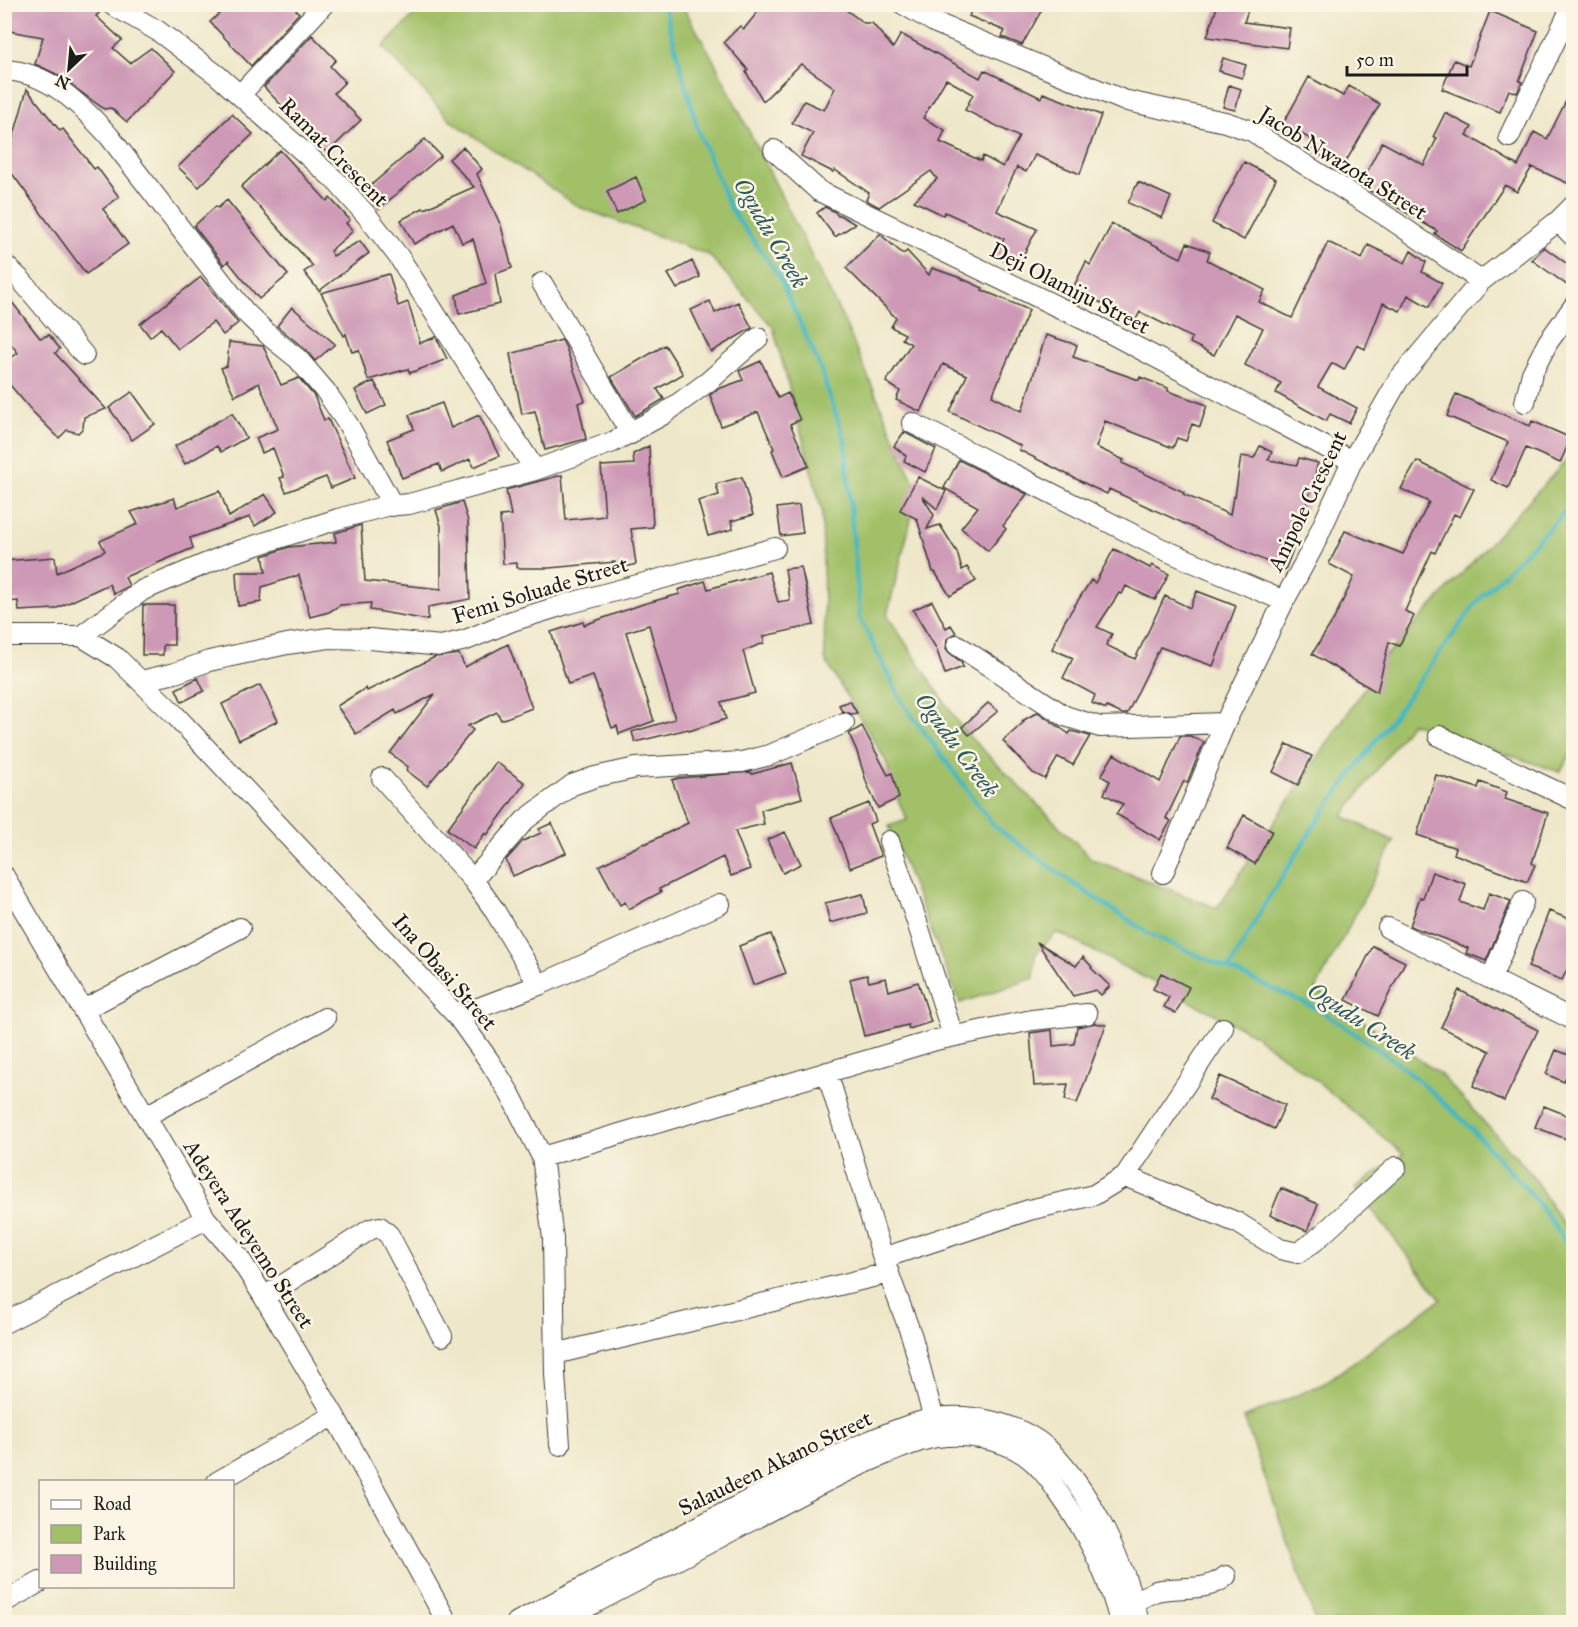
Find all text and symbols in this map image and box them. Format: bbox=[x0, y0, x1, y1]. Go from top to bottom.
north arrow bbox=[39, 39, 99, 99]
scale bar bbox=[1347, 39, 1467, 77]
text: 50 m bbox=[1356, 49, 1394, 71]
text: N bbox=[52, 70, 73, 94]
street label: Ramat Crescent bbox=[274, 92, 394, 212]
street label: Jacob Nwazota Street bbox=[1252, 99, 1432, 226]
water label: Ogudu Creek bbox=[727, 172, 815, 294]
street label: Deji Olamiju Street bbox=[986, 236, 1155, 340]
street label: Anipole Crescent bbox=[1261, 426, 1353, 577]
street label: Femi Soluade Street bbox=[449, 550, 631, 630]
water label: Ogudu Creek bbox=[909, 686, 1005, 804]
street label: Ina Obasi Street bbox=[387, 908, 503, 1036]
water label: Ogudu Creek bbox=[1302, 975, 1422, 1067]
street label: Adeyera Adeyemo Street bbox=[177, 1134, 320, 1334]
street label: Salaudeen Akano Street bbox=[674, 1404, 876, 1522]
legend bbox=[39, 1480, 234, 1588]
text: Road bbox=[93, 1493, 131, 1515]
text: Park bbox=[93, 1523, 126, 1545]
text: Building bbox=[93, 1553, 157, 1576]

